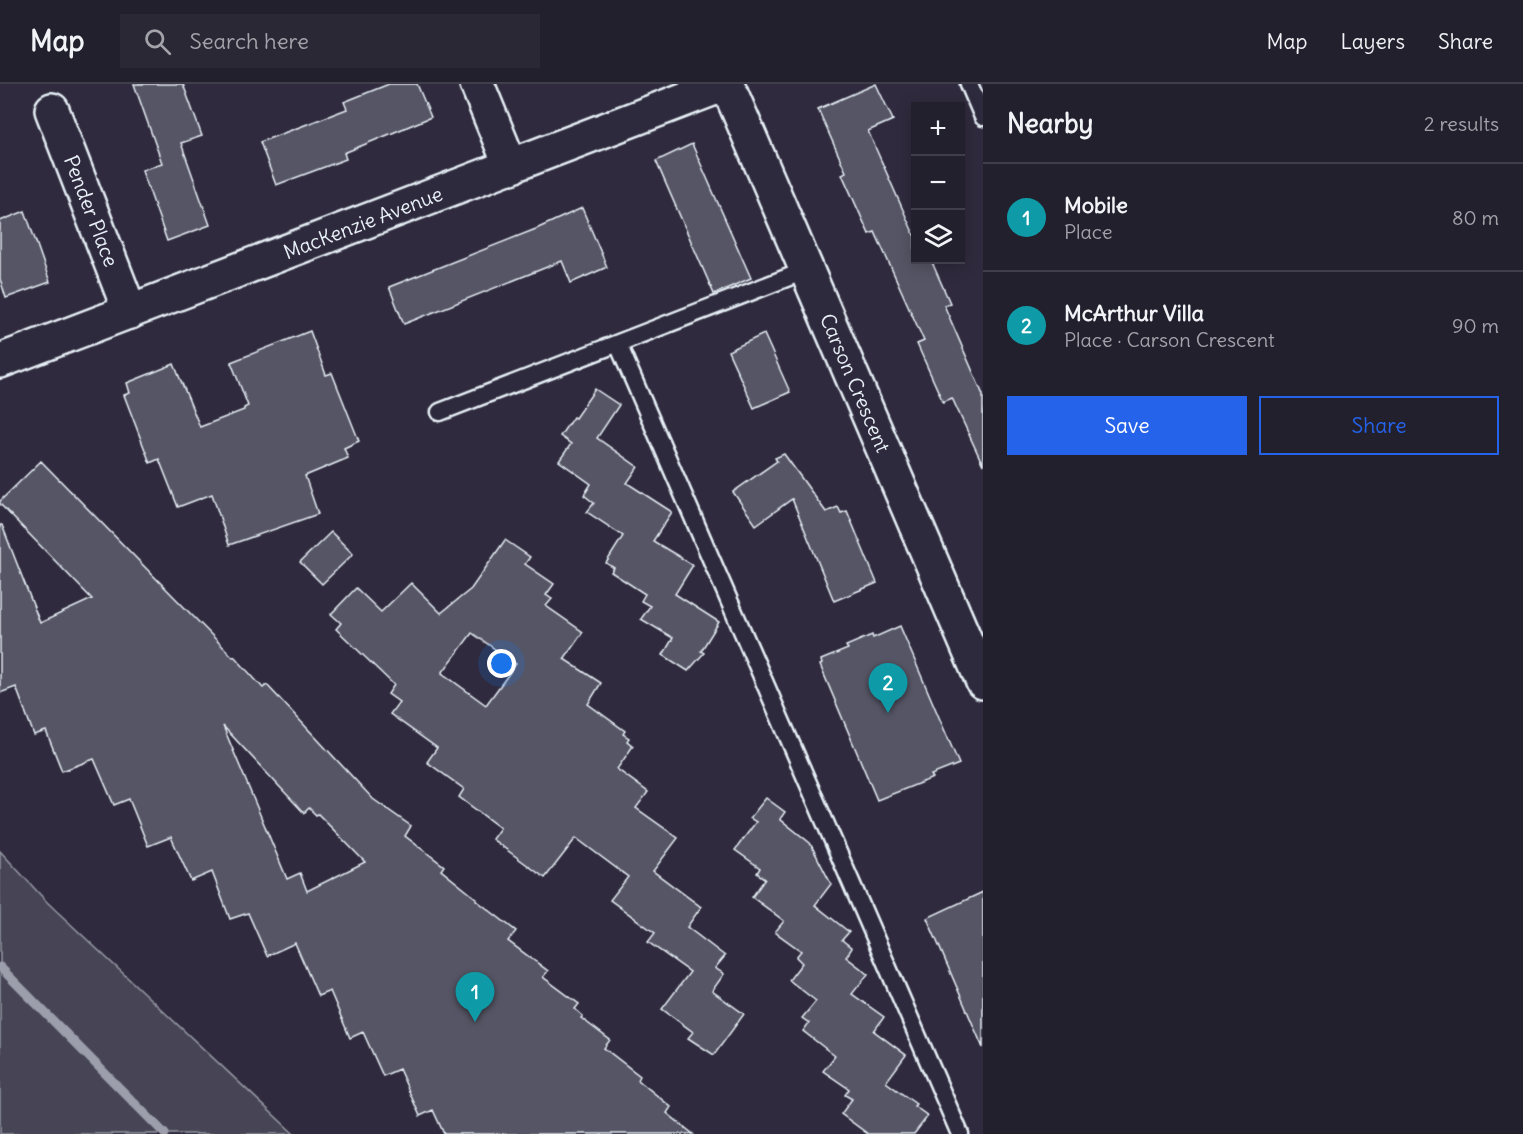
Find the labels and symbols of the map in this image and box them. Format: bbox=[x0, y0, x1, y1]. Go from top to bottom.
street label: Pender Place bbox=[59, 152, 124, 270]
street label: MacKenzie Avenue bbox=[280, 181, 446, 264]
street label: Carson Crescent bbox=[815, 310, 896, 456]
your location bbox=[487, 649, 516, 678]
pin: 2 bbox=[868, 664, 908, 713]
pin: 1 bbox=[456, 972, 494, 1022]

